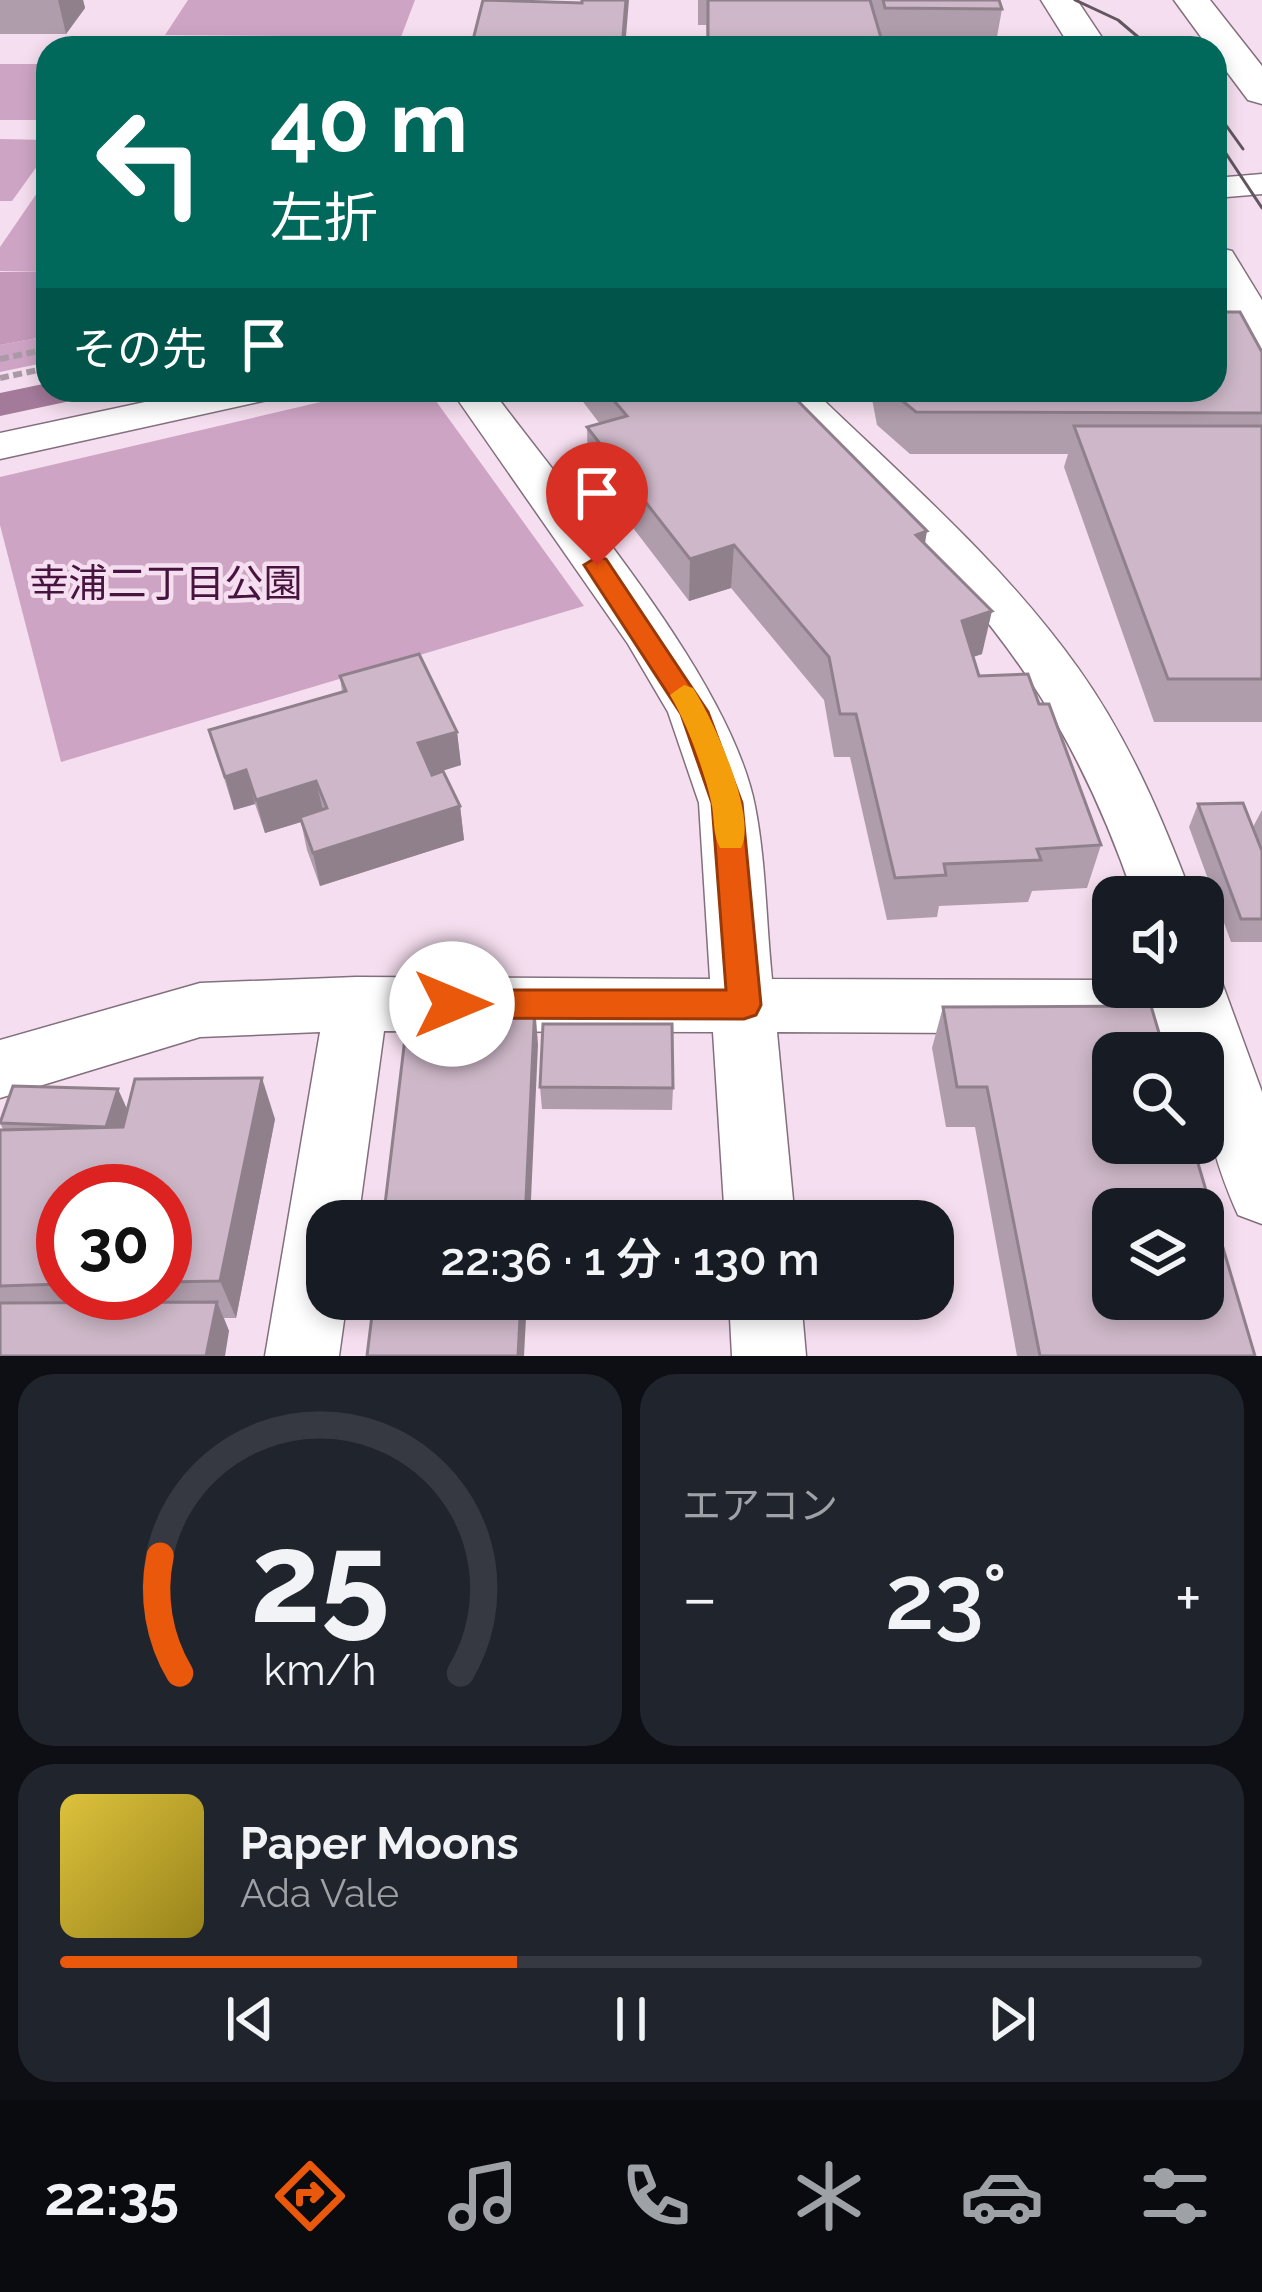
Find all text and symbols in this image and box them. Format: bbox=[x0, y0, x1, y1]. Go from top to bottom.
text: 40 m bbox=[270, 73, 468, 172]
icon: left bbox=[72, 84, 228, 240]
text: 左折 bbox=[270, 186, 378, 250]
icon: arrive bbox=[231, 312, 297, 378]
text: その先 bbox=[72, 323, 207, 376]
pin bbox=[546, 442, 648, 565]
icon: arrive bbox=[564, 460, 630, 526]
park label: 幸浦二丁目公園 bbox=[29, 560, 303, 606]
map controls bbox=[1092, 876, 1224, 1320]
button: sound bbox=[1092, 876, 1224, 1008]
position arrow bbox=[389, 941, 515, 1067]
button: search bbox=[1092, 1032, 1224, 1164]
speed limit sign: 30 bbox=[36, 1164, 192, 1320]
button: layers bbox=[1092, 1188, 1224, 1320]
text: 22:36 · 1 分 · 130 m bbox=[441, 1233, 819, 1286]
text: エアコン bbox=[682, 1482, 838, 1528]
text: 25 bbox=[250, 1505, 390, 1651]
text: 23° bbox=[885, 1544, 1007, 1650]
text: − bbox=[682, 1559, 718, 1636]
text: + bbox=[1175, 1559, 1202, 1636]
text: km/h bbox=[263, 1645, 377, 1695]
text: Paper Moons bbox=[240, 1817, 519, 1870]
text: Ada Vale bbox=[240, 1870, 399, 1916]
icon: previous bbox=[217, 1986, 283, 2052]
icon: pause bbox=[598, 1986, 664, 2052]
icon: next bbox=[979, 1986, 1045, 2052]
icon: directions bbox=[268, 2154, 352, 2238]
icon: music bbox=[441, 2154, 525, 2238]
icon: phone bbox=[614, 2154, 698, 2238]
icon: climate bbox=[787, 2154, 871, 2238]
icon: car bbox=[960, 2154, 1044, 2238]
icon: filters bbox=[1133, 2154, 1217, 2238]
text: 22:35 bbox=[45, 2164, 179, 2228]

